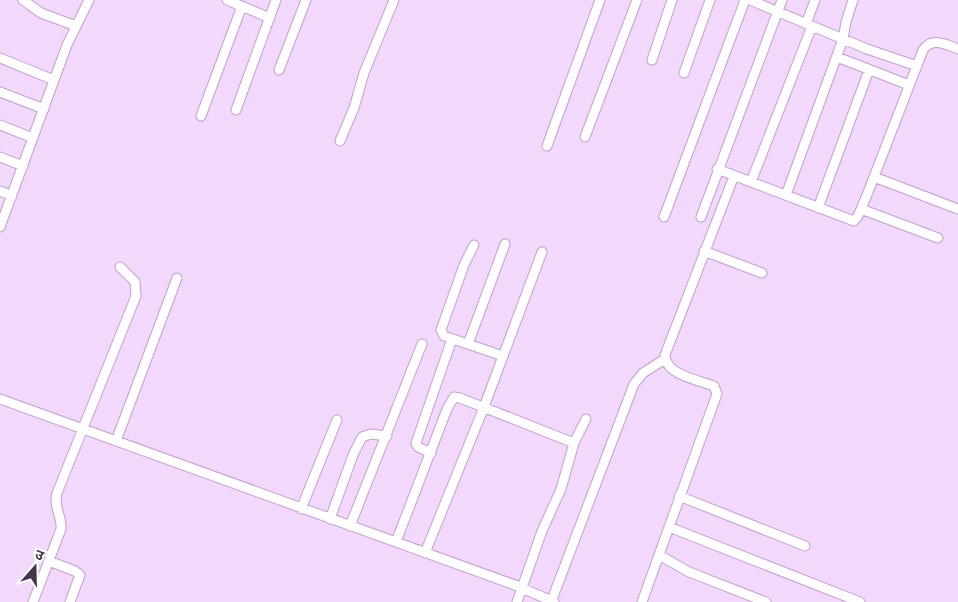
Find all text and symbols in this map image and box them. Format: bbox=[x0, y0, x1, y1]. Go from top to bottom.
north arrow bbox=[10, 542, 60, 592]
text: उ bbox=[33, 545, 47, 564]

